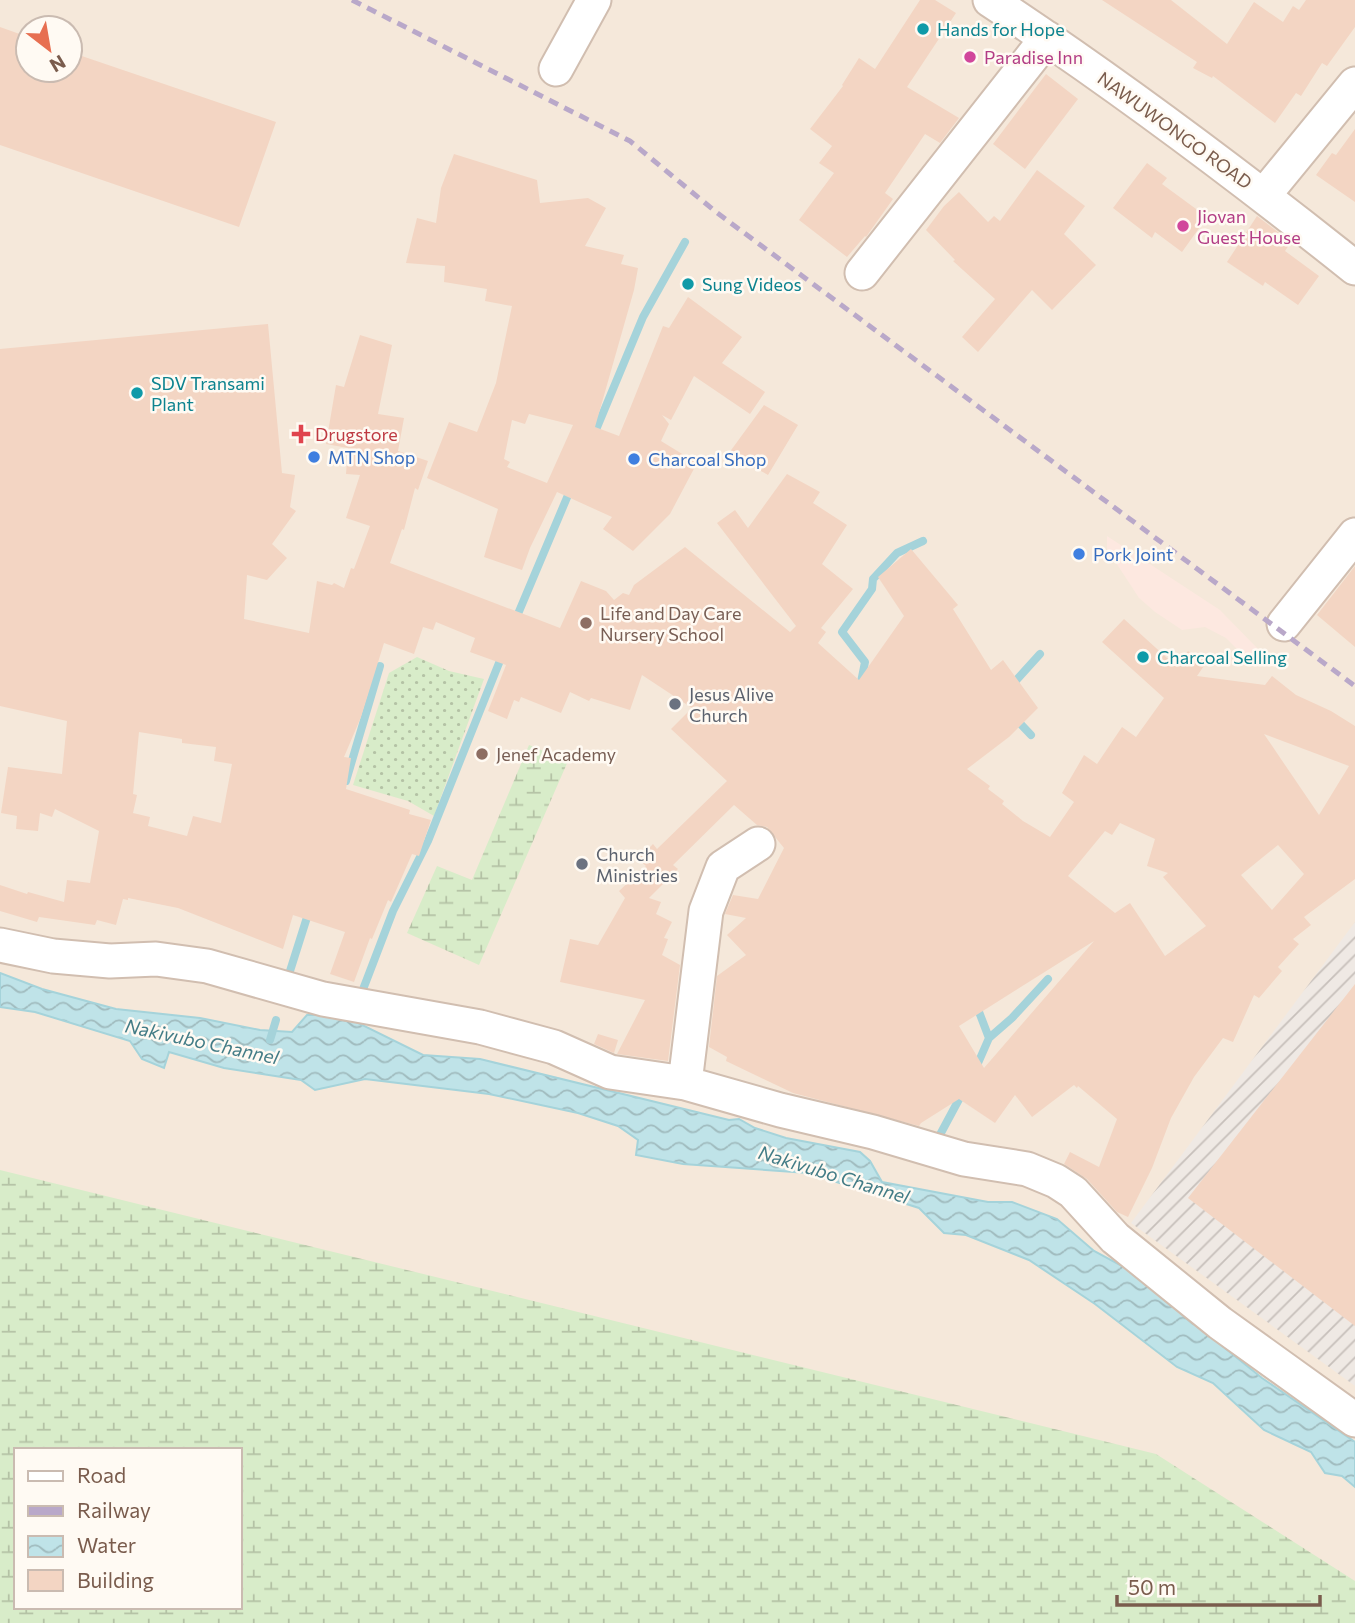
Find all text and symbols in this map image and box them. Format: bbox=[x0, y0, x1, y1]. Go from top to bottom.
north arrow bbox=[14, 14, 84, 84]
place label: Hands for Hope bbox=[937, 18, 1065, 40]
marker: Hands for Hope bbox=[915, 21, 931, 37]
place label: Paradise Inn bbox=[984, 46, 1083, 68]
marker: Paradise Inn bbox=[962, 49, 978, 65]
text: N bbox=[46, 50, 70, 78]
street label: NAWUWONGO ROAD bbox=[1094, 67, 1256, 193]
place label: Jiovan Guest House bbox=[1197, 205, 1301, 248]
marker: Jiovan Guest House bbox=[1175, 218, 1191, 234]
place label: Sung Videos bbox=[702, 273, 802, 295]
marker: Sung Videos bbox=[680, 276, 696, 292]
place label: SDV Transami Plant bbox=[151, 372, 265, 415]
marker: SDV Transami Plant bbox=[129, 385, 145, 401]
place label: Drugstore bbox=[315, 423, 398, 445]
marker: Drugstore bbox=[293, 426, 309, 442]
place label: MTN Shop bbox=[328, 446, 415, 468]
place label: Charcoal Shop bbox=[648, 448, 766, 470]
marker: MTN Shop bbox=[306, 449, 322, 465]
marker: Charcoal Shop bbox=[626, 451, 642, 467]
place label: Pork Joint bbox=[1093, 543, 1173, 565]
marker: Pork Joint bbox=[1071, 546, 1087, 562]
place label: Life and Day Care Nursery School bbox=[600, 602, 741, 645]
marker: Life and Day Care Nursery School bbox=[578, 615, 594, 631]
place label: Charcoal Selling bbox=[1157, 646, 1287, 668]
marker: Charcoal Selling bbox=[1135, 649, 1151, 665]
place label: Jesus Alive Church bbox=[689, 683, 774, 726]
marker: Jesus Alive Church bbox=[667, 696, 683, 712]
place label: Jenef Academy bbox=[496, 743, 616, 765]
marker: Jenef Academy bbox=[474, 746, 490, 762]
place label: Church Ministries bbox=[596, 843, 678, 886]
marker: Church Ministries bbox=[574, 856, 590, 872]
water label: Nakivubo Channel bbox=[123, 1013, 282, 1069]
water label: Nakivubo Channel bbox=[756, 1140, 913, 1208]
legend bbox=[14, 1448, 242, 1609]
text: Road bbox=[77, 1462, 126, 1487]
text: Railway bbox=[77, 1497, 151, 1522]
text: Water bbox=[77, 1532, 136, 1557]
scale bar bbox=[1117, 1564, 1320, 1608]
text: Building bbox=[77, 1567, 154, 1592]
text: 50 m bbox=[1128, 1574, 1176, 1599]

